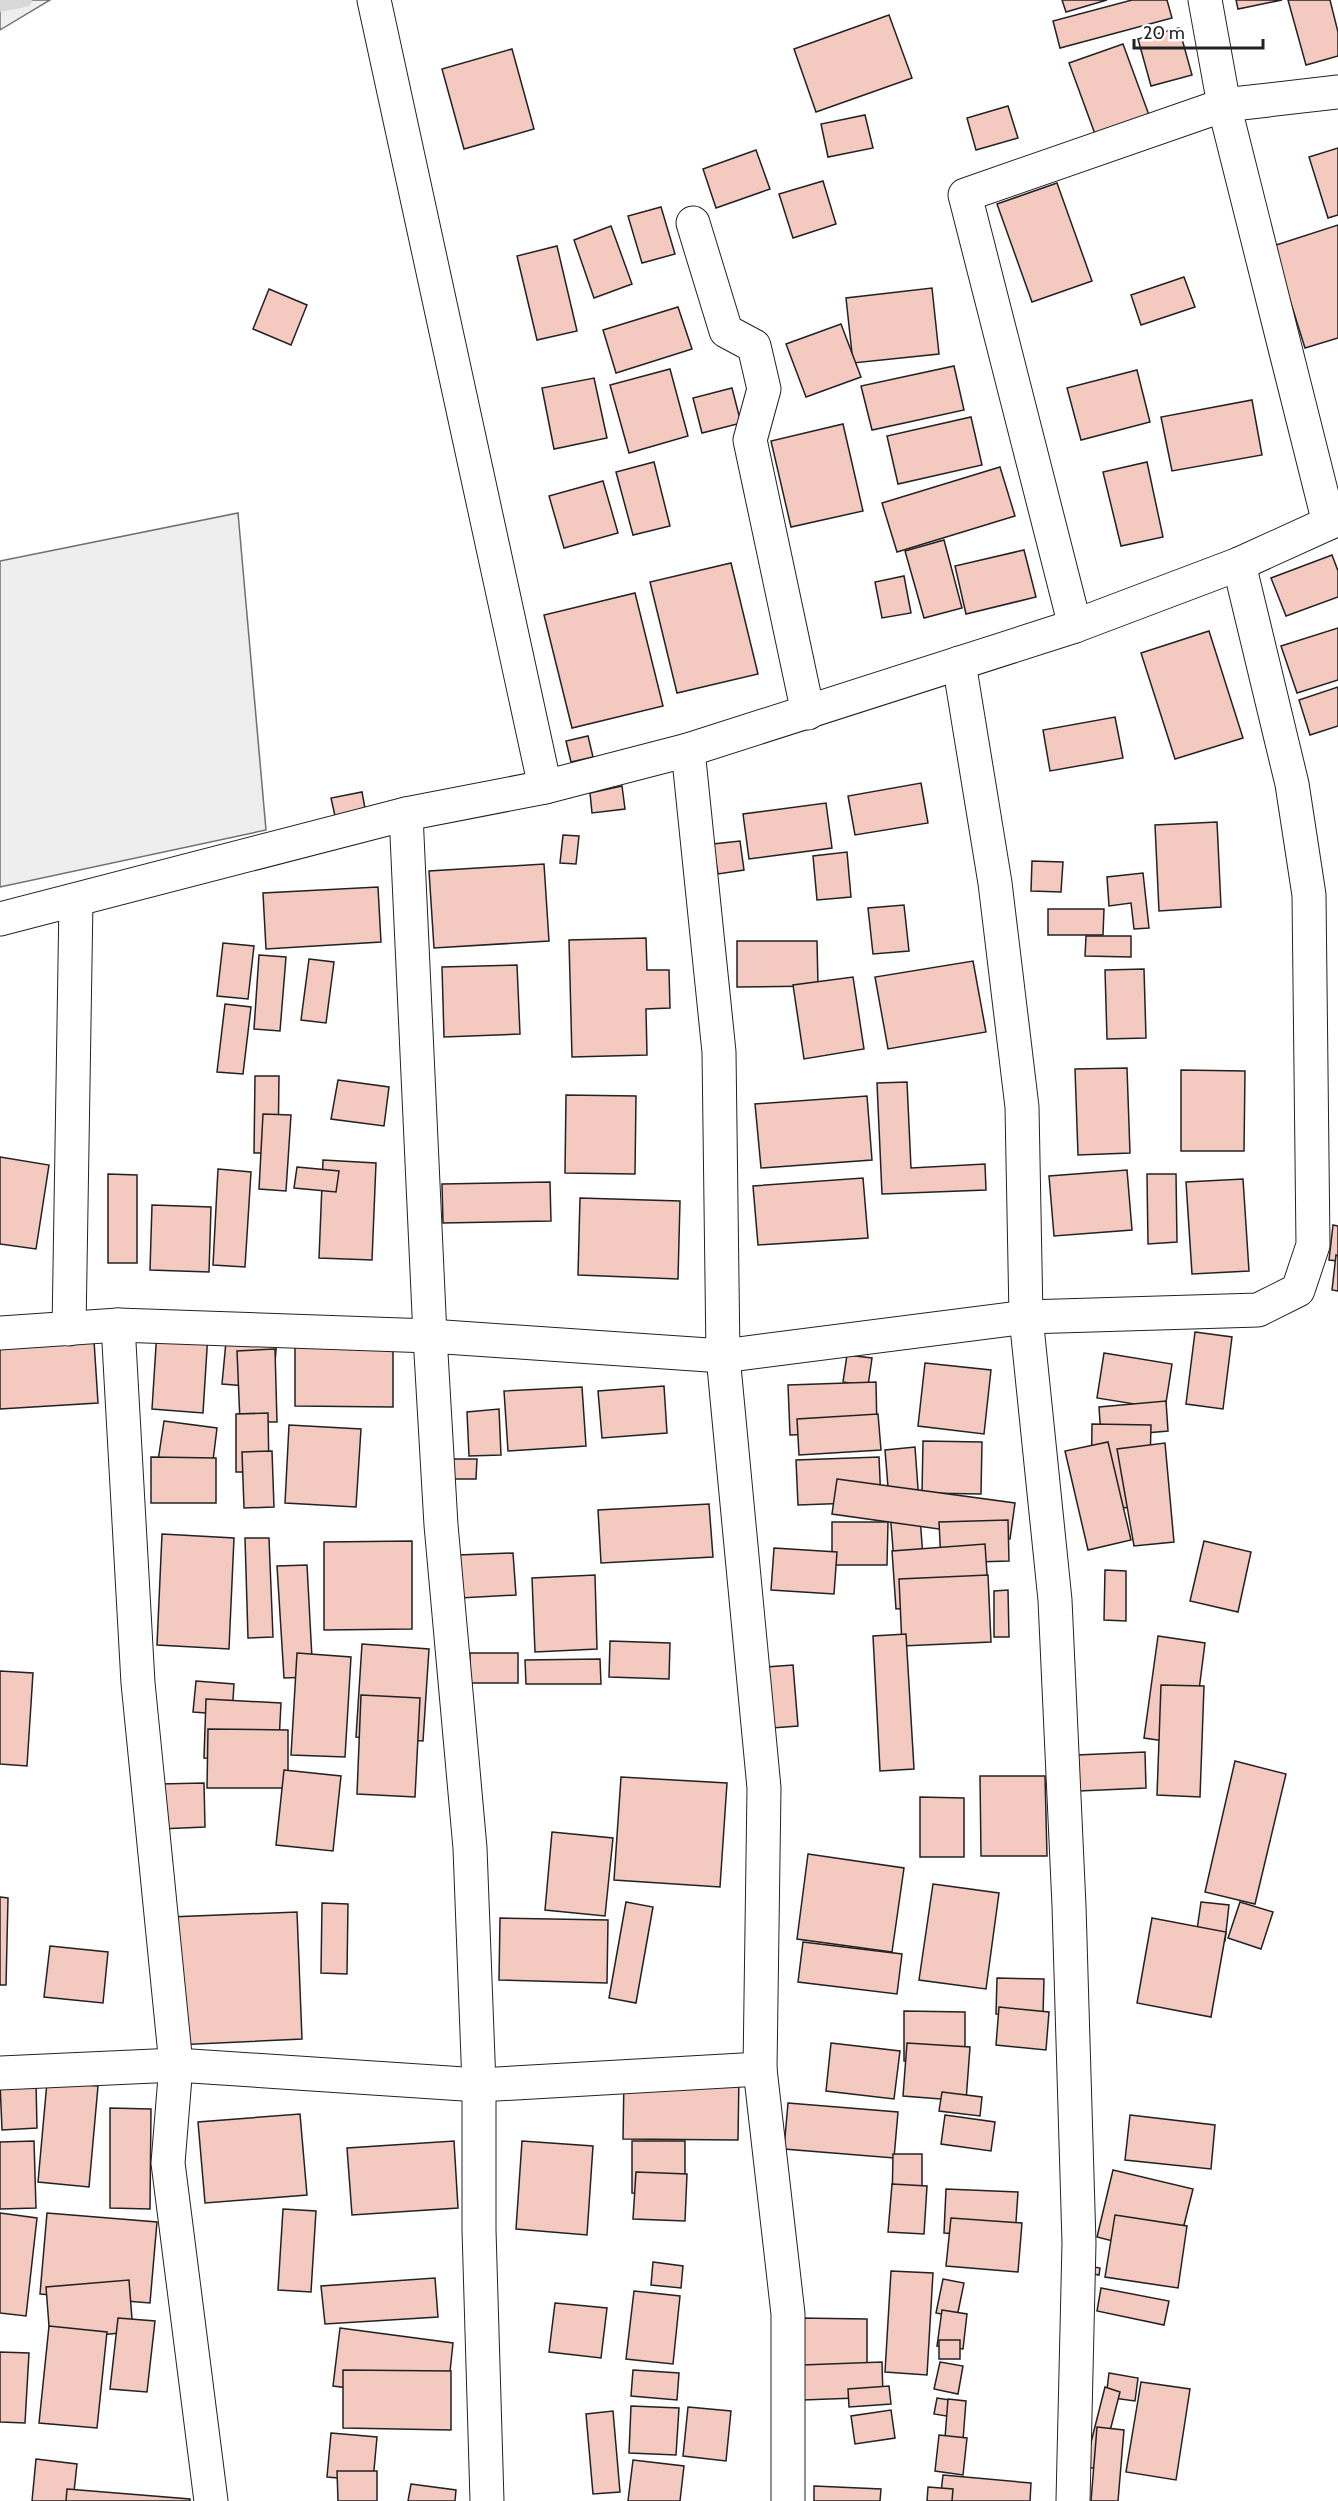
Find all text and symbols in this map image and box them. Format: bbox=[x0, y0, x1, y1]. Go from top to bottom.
scale bar bbox=[1134, 12, 1263, 50]
text: 20 m bbox=[1143, 22, 1185, 44]

